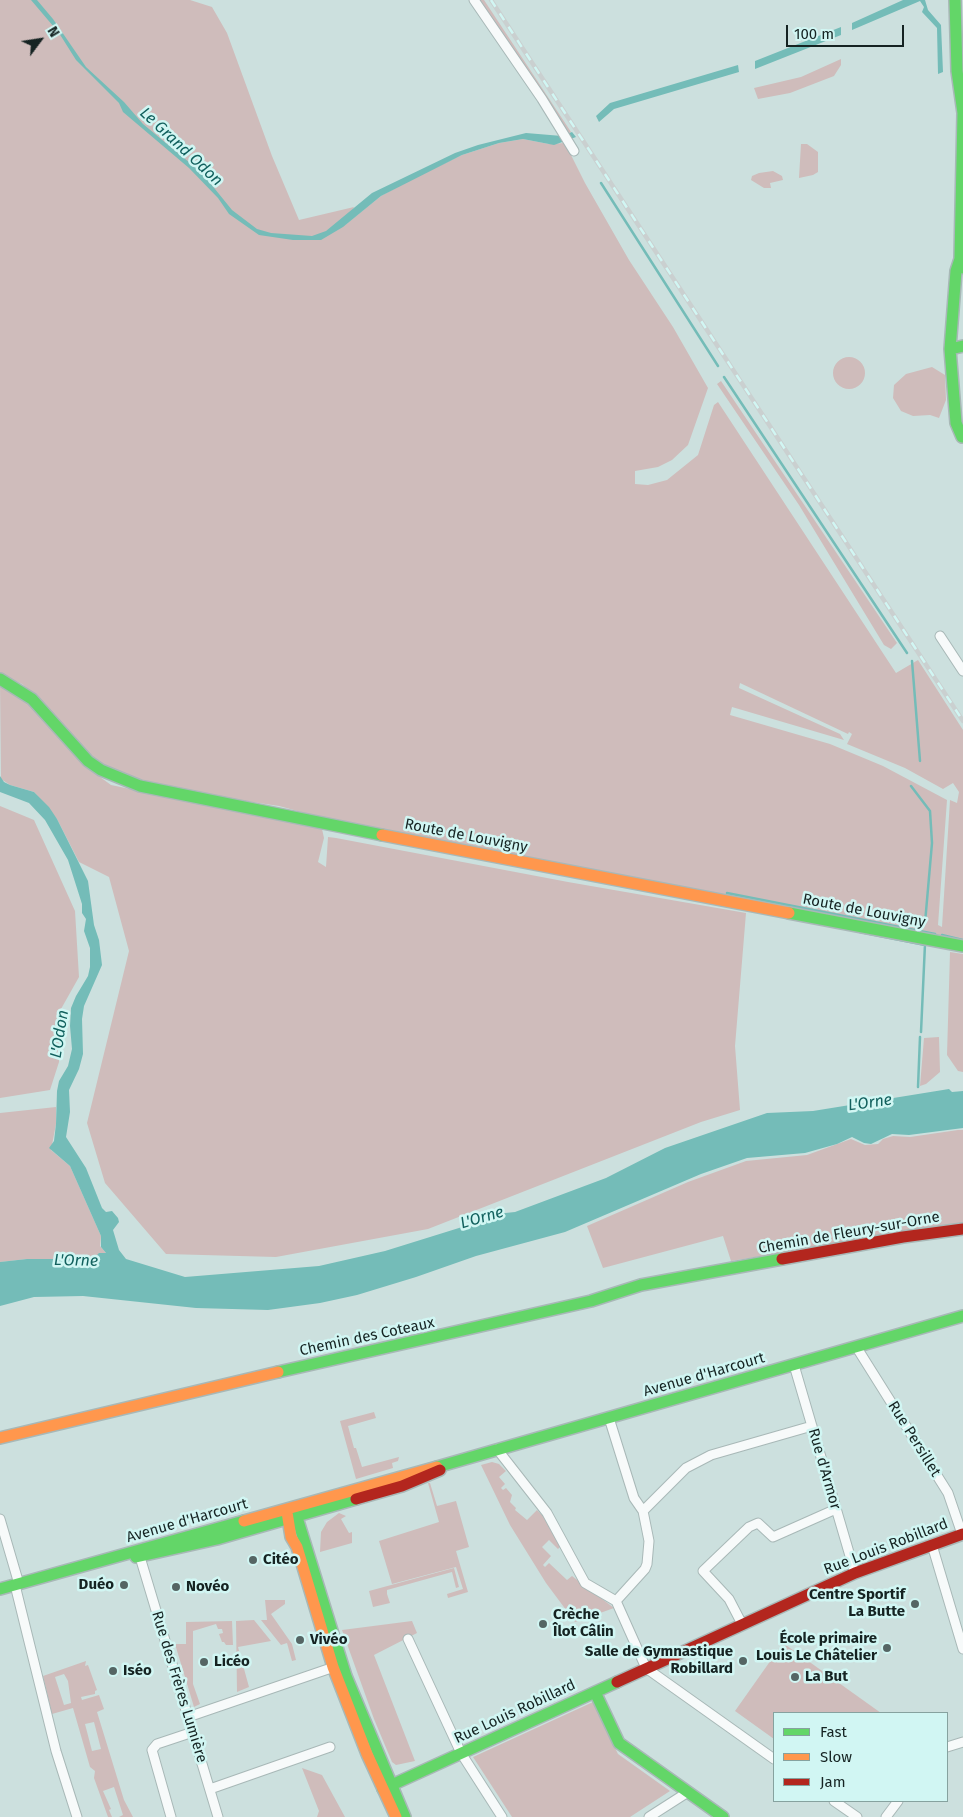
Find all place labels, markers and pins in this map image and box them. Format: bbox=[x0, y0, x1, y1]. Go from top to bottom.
place label: Citéo bbox=[263, 1551, 298, 1569]
marker: Citéo bbox=[247, 1554, 259, 1566]
place label: Duéo bbox=[79, 1576, 114, 1594]
place label: Novéo bbox=[186, 1578, 229, 1596]
marker: Duéo bbox=[118, 1579, 130, 1591]
marker: Novéo bbox=[170, 1581, 182, 1593]
place label: Centre Sportif La Butte bbox=[809, 1586, 905, 1621]
marker: Centre Sportif La Butte bbox=[909, 1598, 921, 1610]
place label: Crèche Îlot Câlin bbox=[553, 1606, 614, 1641]
marker: Crèche Îlot Câlin bbox=[537, 1618, 549, 1630]
place label: École primaire Louis Le Châtelier bbox=[756, 1630, 877, 1665]
place label: Vivéo bbox=[310, 1631, 347, 1649]
marker: Vivéo bbox=[294, 1634, 306, 1646]
marker: École primaire Louis Le Châtelier bbox=[881, 1642, 893, 1654]
place label: Salle de Gymnastique Robillard bbox=[585, 1643, 733, 1678]
place label: Licéo bbox=[214, 1653, 250, 1671]
marker: Salle de Gymnastique Robillard bbox=[737, 1655, 749, 1667]
marker: Licéo bbox=[198, 1656, 210, 1668]
place label: Iséo bbox=[123, 1662, 152, 1680]
marker: Iséo bbox=[107, 1665, 119, 1677]
place label: La But bbox=[805, 1668, 848, 1686]
marker: La But bbox=[789, 1671, 801, 1683]

